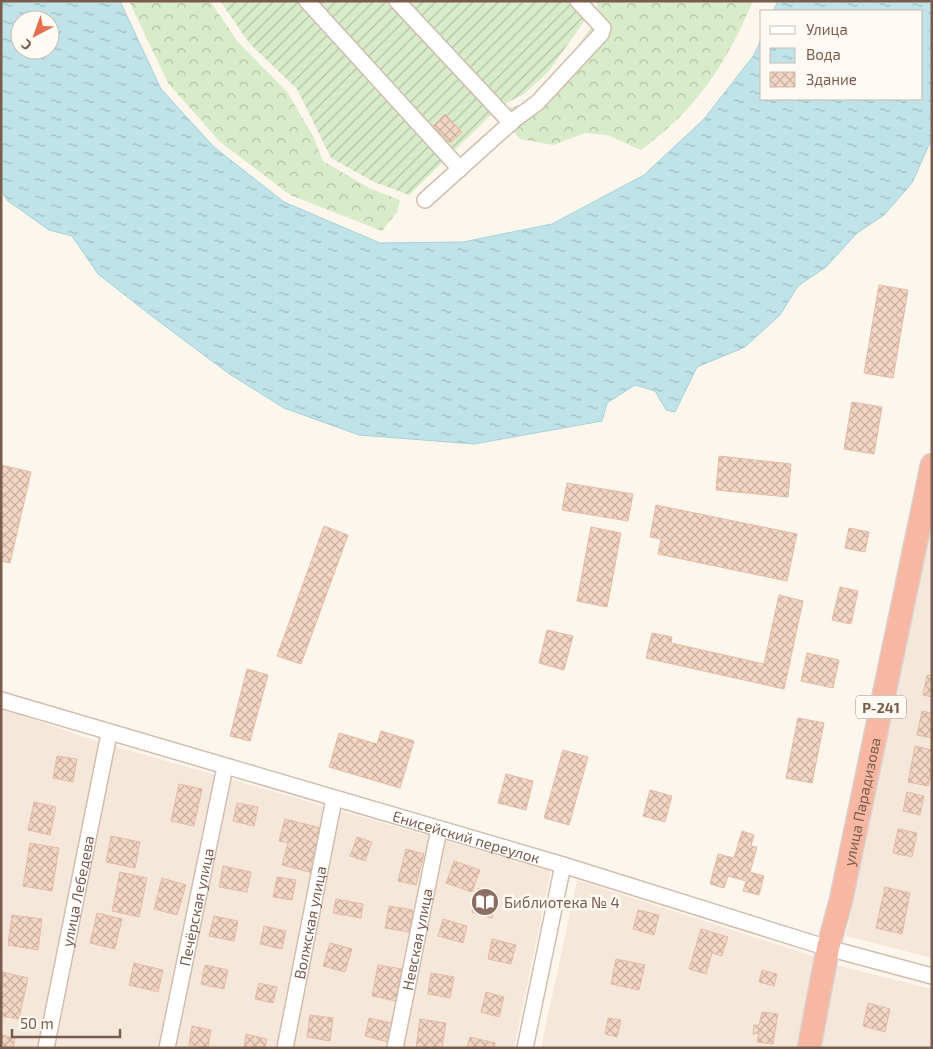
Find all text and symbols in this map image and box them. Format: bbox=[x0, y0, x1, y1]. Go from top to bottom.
north arrow bbox=[10, 10, 60, 60]
legend bbox=[760, 10, 923, 100]
text: Улица bbox=[806, 20, 848, 38]
text: С bbox=[17, 36, 35, 54]
text: Вода bbox=[806, 45, 841, 63]
text: Здание bbox=[806, 70, 857, 88]
road number: Р-241 bbox=[856, 696, 906, 719]
street label: улица Парадизова bbox=[839, 736, 884, 868]
street label: Енисейский переулок bbox=[391, 806, 542, 867]
street label: улица Лебедева bbox=[58, 834, 97, 949]
street label: Печёрская улица bbox=[175, 846, 217, 968]
street label: Волжская улица bbox=[290, 864, 330, 981]
street label: Невская улица bbox=[398, 887, 436, 992]
library icon: Библиотека № 4 bbox=[470, 887, 500, 917]
place label: Библиотека № 4 bbox=[504, 893, 620, 911]
scale bar bbox=[12, 1006, 120, 1038]
text: 50 m bbox=[20, 1014, 54, 1032]

